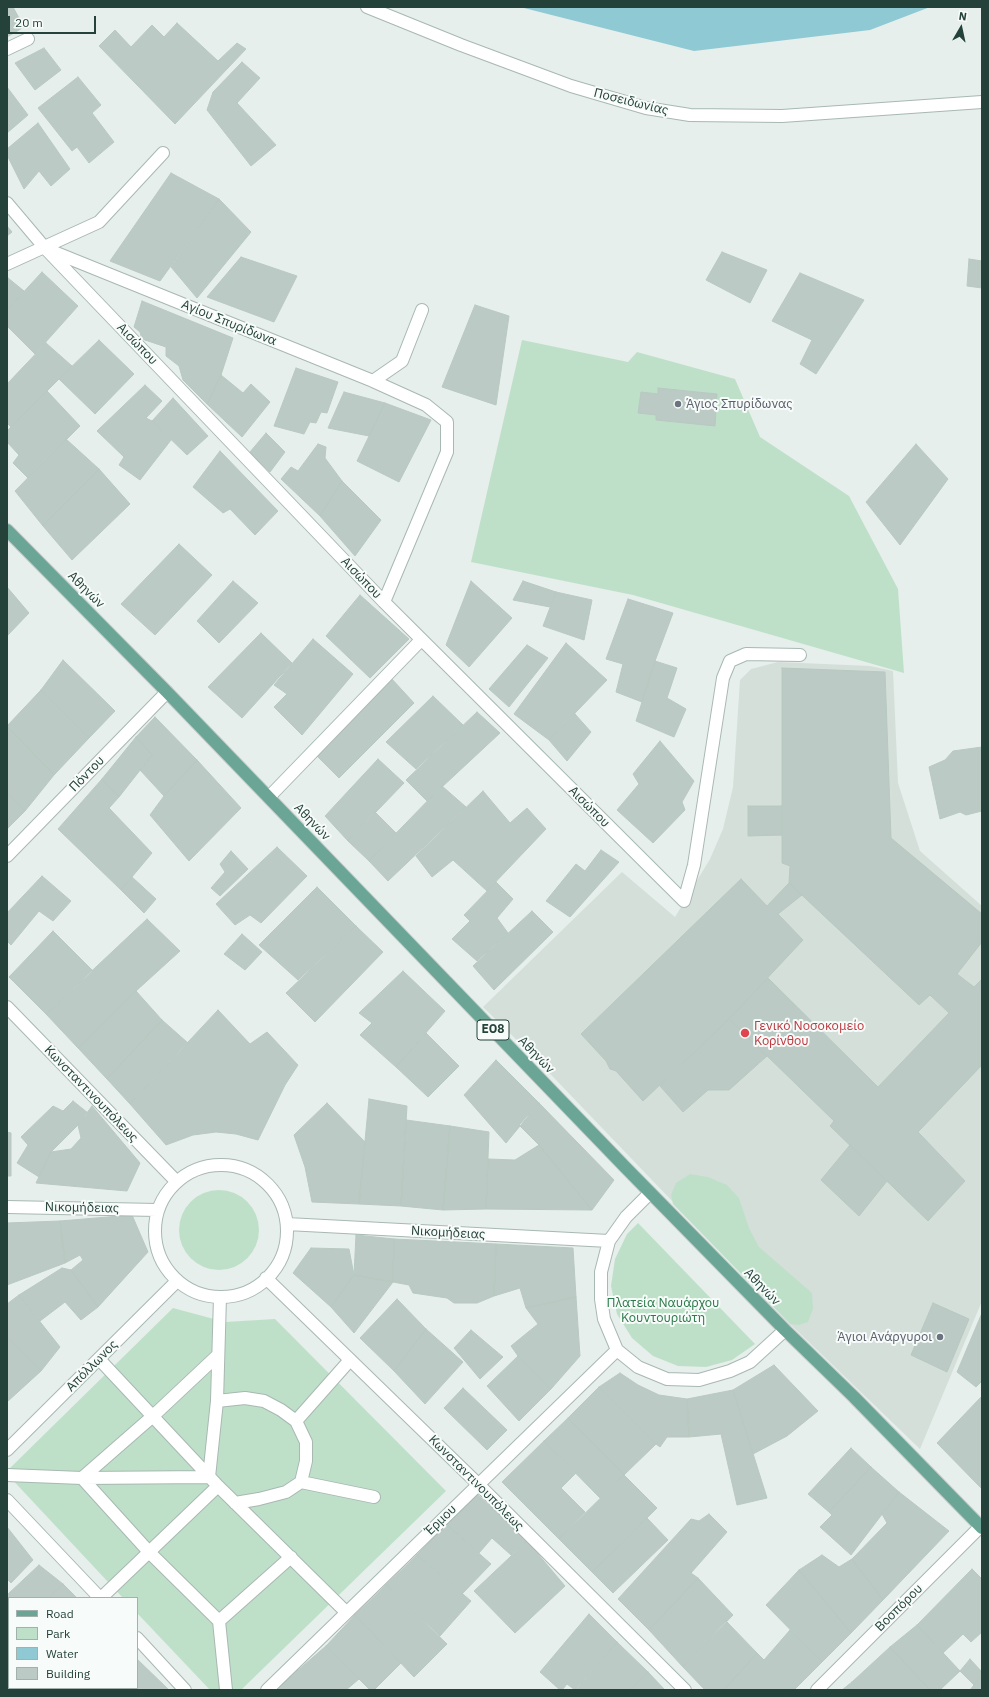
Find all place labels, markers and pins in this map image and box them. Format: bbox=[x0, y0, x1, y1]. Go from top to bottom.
place label: Άγιος Σπυρίδωνας bbox=[686, 396, 792, 412]
marker: Άγιος Σπυρίδωνας bbox=[673, 399, 683, 409]
place label: Γενικό Νοσοκομείο Κορίνθου bbox=[754, 1018, 864, 1049]
marker: Γενικό Νοσοκομείο Κορίνθου bbox=[739, 1027, 751, 1039]
place label: Άγιοι Ανάργυροι bbox=[837, 1329, 932, 1345]
marker: Άγιοι Ανάργυροι bbox=[935, 1332, 945, 1342]

